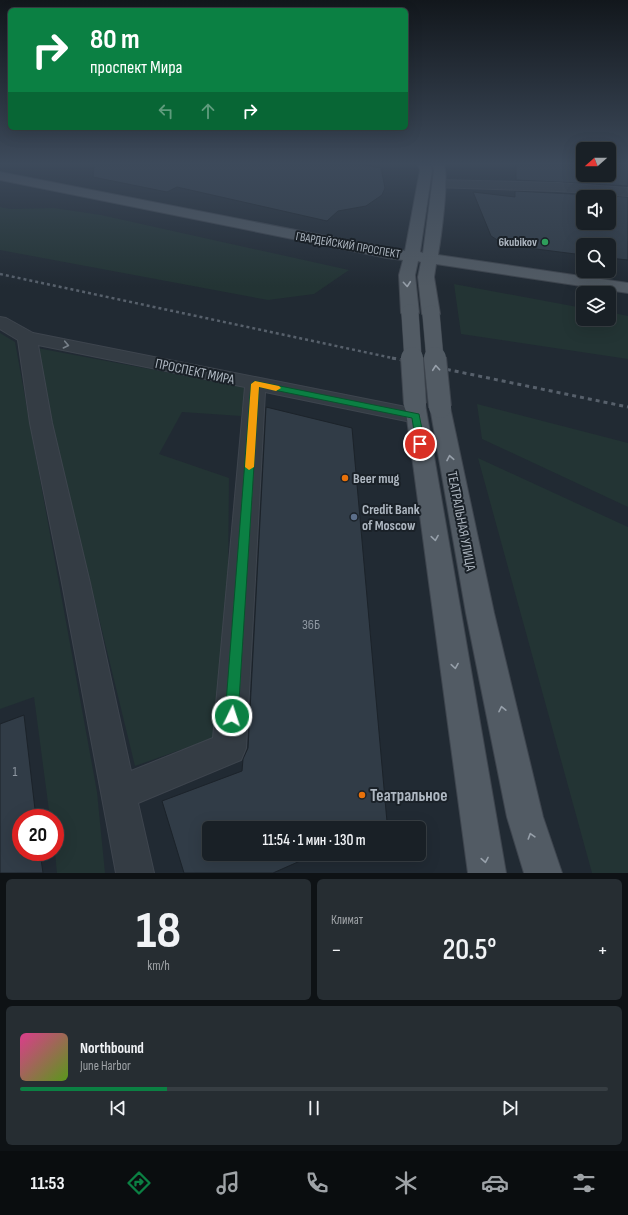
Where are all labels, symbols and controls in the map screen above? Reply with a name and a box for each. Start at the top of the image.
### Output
text: 80 m [90,23,139,56]
icon: right [24,24,76,76]
text: проспект Мира [90,57,183,78]
icon: left [155,100,177,122]
icon: ahead [197,100,219,122]
icon: right [239,100,261,122]
north arrow [576,142,616,182]
map controls [576,142,616,326]
button: sound [576,190,616,230]
street label: ГВАРДЕЙСКИЙ ПРОСПЕКТ [294,229,401,262]
place label: 6kubikov [498,235,537,250]
marker: 6kubikov [540,237,550,247]
button: search [576,238,616,278]
one-way arrow [403,281,412,287]
button: layers [576,286,616,326]
one-way arrow [63,341,69,349]
street label: ПРОСПЕКТ МИРА [154,355,237,388]
one-way arrow [432,365,441,371]
pin [403,427,437,461]
icon: arrive [409,433,431,455]
one-way arrow [446,455,455,462]
place label: Beer mug [353,470,400,487]
street label: ТЕАТРАЛЬНАЯ УЛИЦА [444,470,480,573]
marker: Beer mug [340,473,350,483]
place label: Credit Bank of Moscow [362,501,420,534]
marker: Credit Bank of Moscow [349,512,359,522]
one-way arrow [430,534,439,541]
house number: 36Б [302,616,320,633]
one-way arrow [450,663,458,669]
position arrow [211,695,253,737]
one-way arrow [498,706,506,712]
house number: 1 [13,763,18,780]
place label: Театральное [370,786,447,806]
marker: Театральное [357,790,367,800]
speed limit sign: 20 [12,809,64,861]
text: 11:54 · 1 мин · 130 m [262,831,366,850]
one-way arrow [527,832,536,839]
one-way arrow [480,857,489,863]
text: 18 [136,900,181,963]
text: Климат [331,912,363,928]
text: 20.5° [442,932,497,968]
text: − [331,937,342,964]
text: + [597,937,608,964]
text: km/h [147,958,170,974]
text: Northbound [80,1039,144,1058]
text: June Harbor [80,1058,131,1074]
icon: previous [107,1097,129,1119]
icon: pause [303,1097,325,1119]
icon: next [499,1097,521,1119]
icon: directions [125,1169,153,1197]
icon: music [214,1169,242,1197]
icon: phone [303,1169,331,1197]
icon: climate [392,1169,420,1197]
icon: car [481,1169,509,1197]
icon: filters [570,1169,598,1197]
text: 11:53 [30,1173,65,1194]

